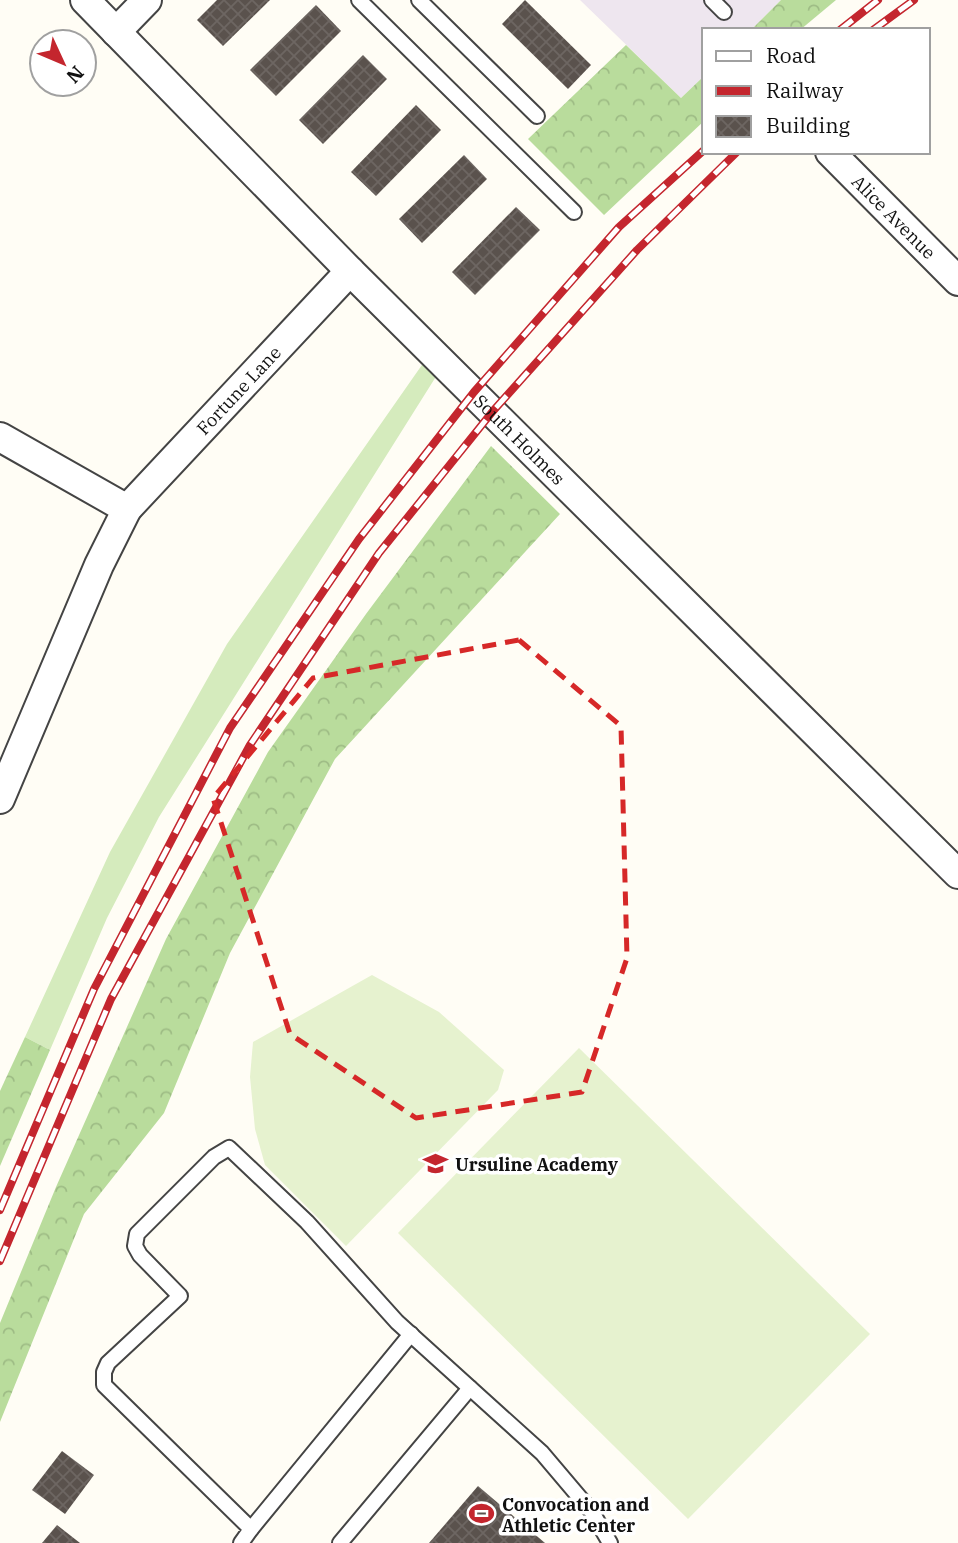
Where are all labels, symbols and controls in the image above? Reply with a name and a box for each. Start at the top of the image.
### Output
north arrow [28,28,98,98]
legend [702,28,930,154]
text: Road [766,41,816,69]
text: N [61,61,89,89]
text: Railway [766,76,844,104]
text: Building [766,111,851,139]
street label: Alice Avenue [847,170,941,264]
street label: Fortune Lane [191,341,286,439]
street label: South Holmes [469,389,570,489]
school or university icon: Ursuline Academy [421,1150,449,1178]
place label: Ursuline Academy [455,1153,619,1176]
place label: Convocation and Athletic Center [502,1493,649,1537]
sports icon: Convocation and Athletic Center [468,1500,496,1528]

